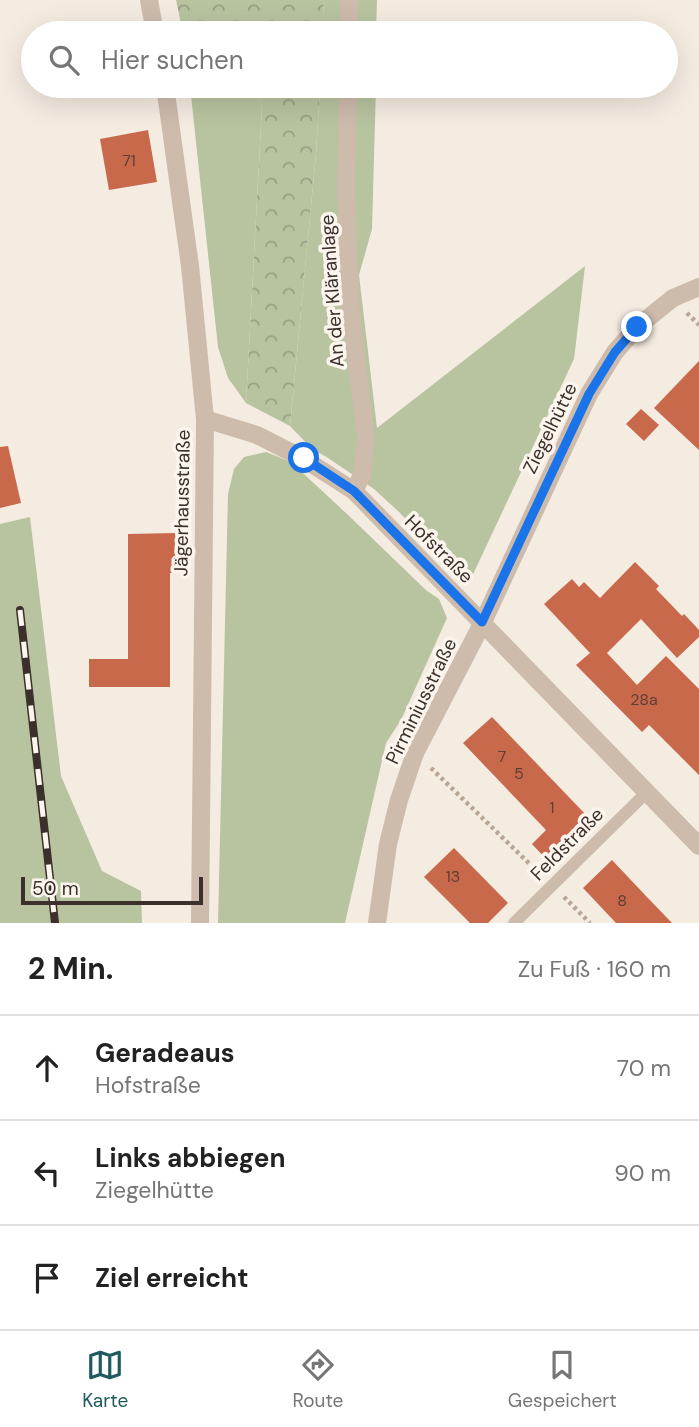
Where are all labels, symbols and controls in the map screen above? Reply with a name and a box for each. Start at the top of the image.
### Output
search box [21,21,678,98]
icon: search [45,41,83,79]
text: Hier suchen [101,43,244,77]
house number: 71 [122,150,136,171]
street label: An der Kläranlage [314,214,350,368]
route end [621,311,652,342]
street label: Ziegelhütte [517,378,583,478]
street label: Jägerhausstraße [168,429,196,577]
route start [288,442,319,473]
street label: Hofstraße [399,509,479,589]
street label: Pirminiusstraße [380,634,462,768]
house number: 28a [630,689,658,710]
house number: 7 [498,746,506,767]
house number: 5 [514,763,524,784]
house number: 1 [550,797,555,818]
street label: Feldstraße [525,802,609,886]
house number: 13 [446,866,460,887]
scale bar [21,874,203,906]
text: 50 m [32,876,79,901]
house number: 8 [617,890,627,911]
text: 2 Min. [28,949,113,988]
text: Zu Fuß · 160 m [518,954,671,984]
text: Geradeaus [95,1036,235,1070]
icon: ahead [28,1049,66,1087]
text: 70 m [617,1053,671,1083]
text: Hofstraße [95,1070,201,1100]
text: Links abbiegen [95,1141,285,1175]
icon: left [28,1154,66,1192]
text: 90 m [614,1158,671,1188]
text: Ziegelhütte [95,1175,214,1205]
icon: arrive [28,1259,66,1297]
text: Ziel erreicht [95,1261,248,1295]
tab: Karte [82,1346,128,1413]
tab: Route [293,1346,343,1413]
tab: Gespeichert [508,1346,617,1413]

